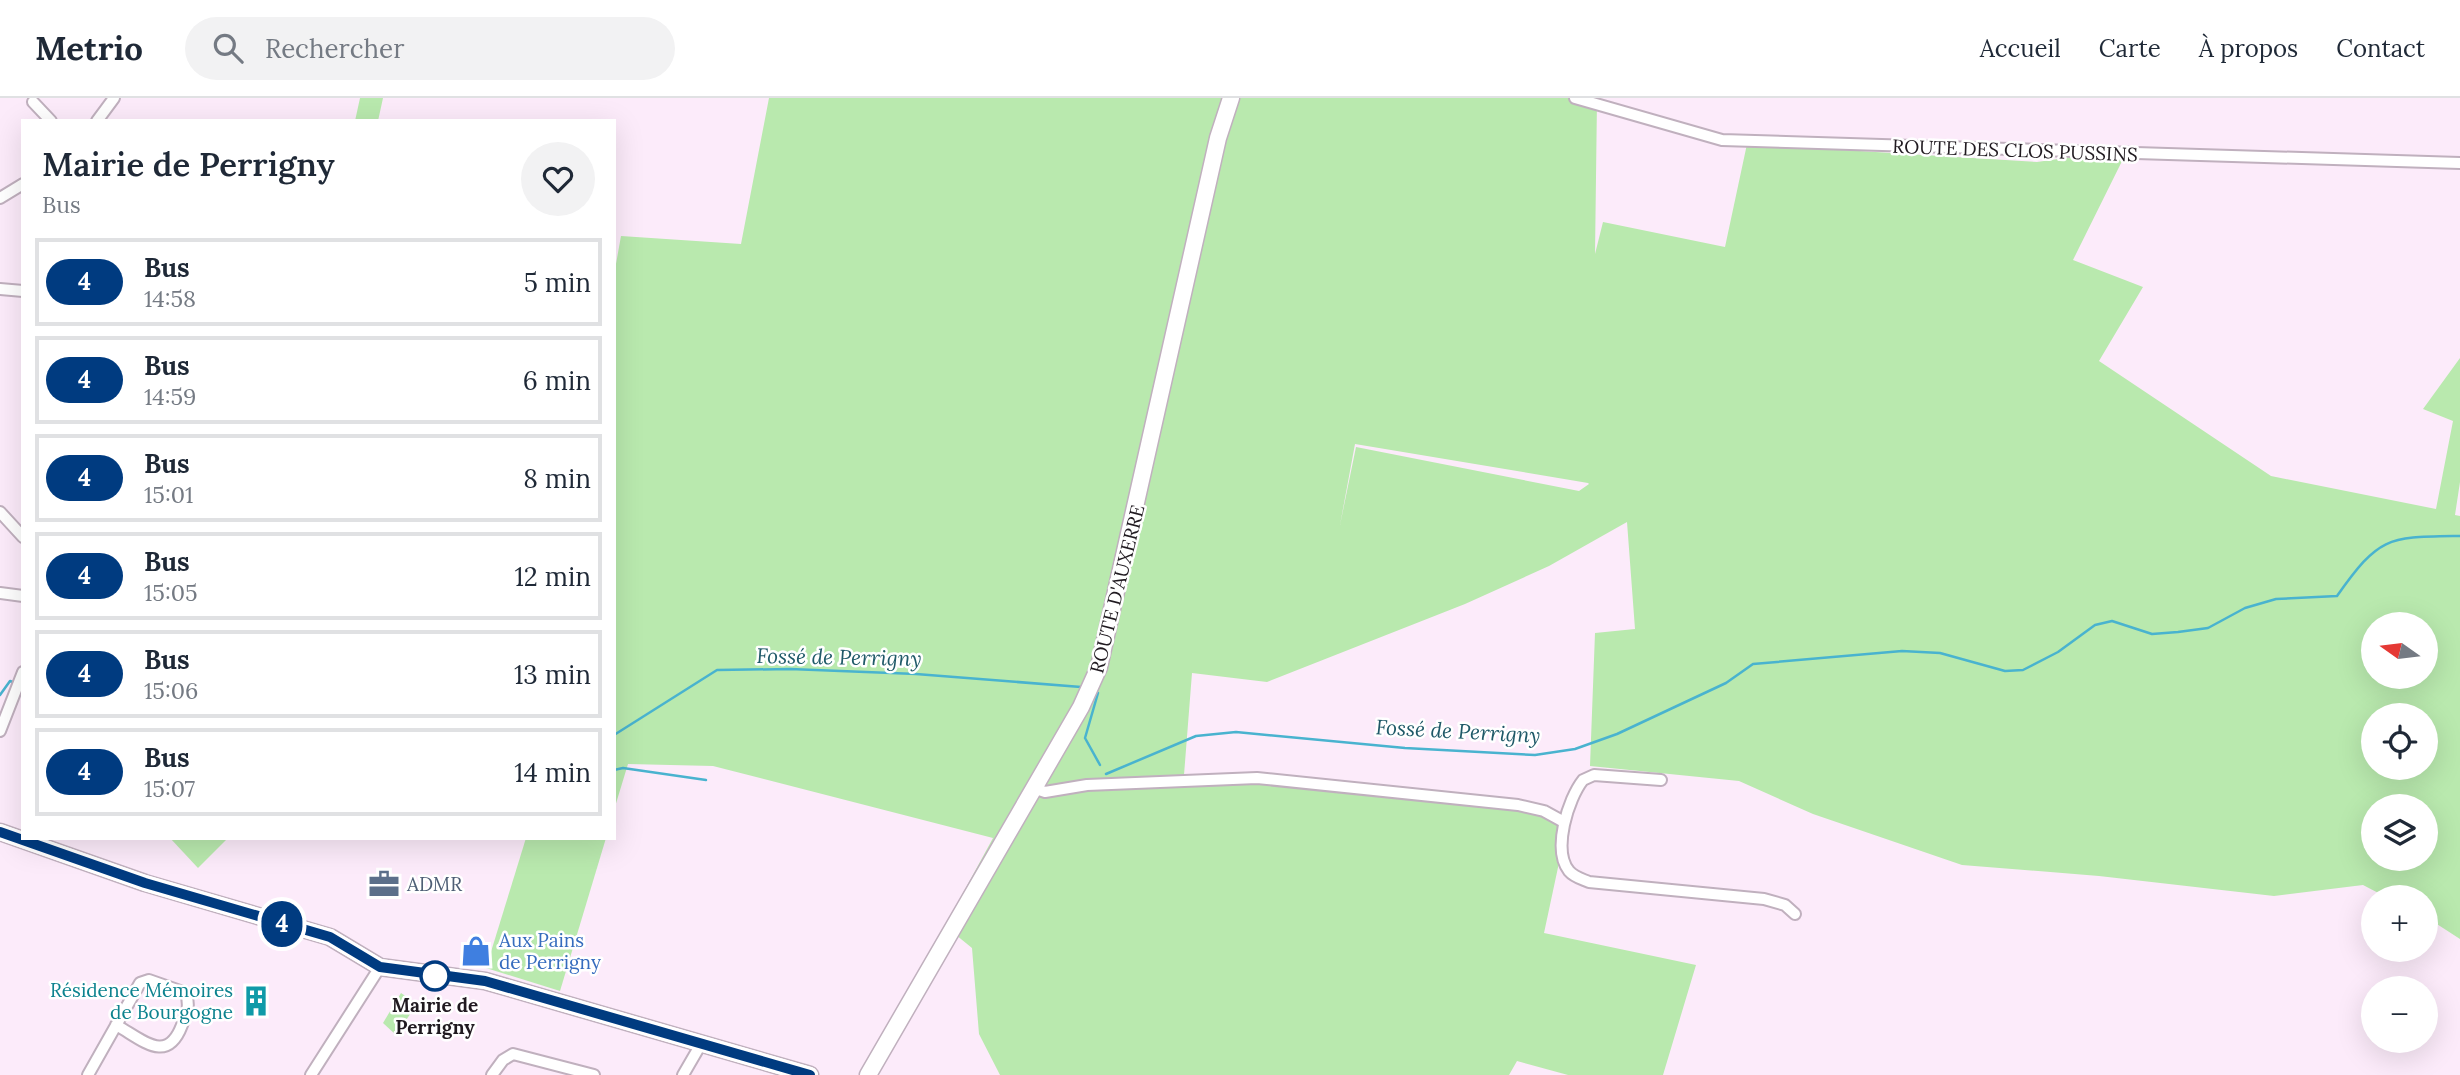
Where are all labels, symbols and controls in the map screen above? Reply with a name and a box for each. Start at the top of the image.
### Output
search box [185,17,675,80]
text: Metrio [35,27,143,69]
icon: search [209,29,247,67]
text: Rechercher [265,32,404,65]
text: Accueil [1980,33,2061,64]
text: Carte [2099,33,2161,64]
text: À propos [2199,33,2298,64]
text: Contact [2336,33,2425,64]
street label: ROUTE DES CLOS PUSSINS [1892,134,2138,166]
button: heart [521,142,595,216]
text: Mairie de Perrigny [42,143,335,185]
text: Bus [42,190,81,219]
text: Bus [144,251,190,284]
text: 4 [78,266,91,297]
text: 5 min [524,266,591,299]
text: 14:58 [144,284,196,313]
text: Bus [144,349,190,382]
text: 4 [78,364,91,395]
text: 6 min [523,364,591,397]
text: 14:59 [144,382,196,411]
text: Bus [144,447,190,480]
text: 4 [78,462,91,493]
text: 8 min [523,462,591,495]
text: 15:01 [144,480,193,509]
street label: ROUTE D'AUXERRE [1084,502,1150,676]
text: Bus [144,545,190,578]
text: 4 [78,560,91,591]
text: 12 min [514,560,591,593]
text: 15:05 [144,578,197,607]
north arrow [2361,612,2438,690]
map controls [2361,612,2438,1053]
water label: Fossé de Perrigny [756,642,922,672]
text: Bus [144,643,190,676]
text: 4 [78,658,91,689]
text: 13 min [514,658,591,691]
text: 15:06 [144,676,198,705]
button: locate [2361,703,2438,780]
water label: Fossé de Perrigny [1375,713,1541,749]
text: Bus [144,741,190,774]
text: 4 [78,756,91,787]
text: 14 min [514,756,591,789]
text: 15:07 [144,774,195,803]
button: layers [2361,794,2438,871]
office icon: ADMR [367,867,401,901]
place label: ADMR [406,872,462,896]
button: + [2361,885,2438,962]
line badge: 4 [259,901,305,947]
text: 4 [275,908,289,939]
place label: Aux Pains de Perrigny [498,928,601,974]
shop icon: Aux Pains de Perrigny [459,934,493,968]
marker: Mairie de Perrigny [420,961,450,991]
button: − [2361,976,2438,1053]
place label: Résidence Mémoires de Bourgogne [50,978,233,1024]
building icon: Résidence Mémoires de Bourgogne [239,984,273,1018]
place label: Mairie de Perrigny [392,993,478,1039]

